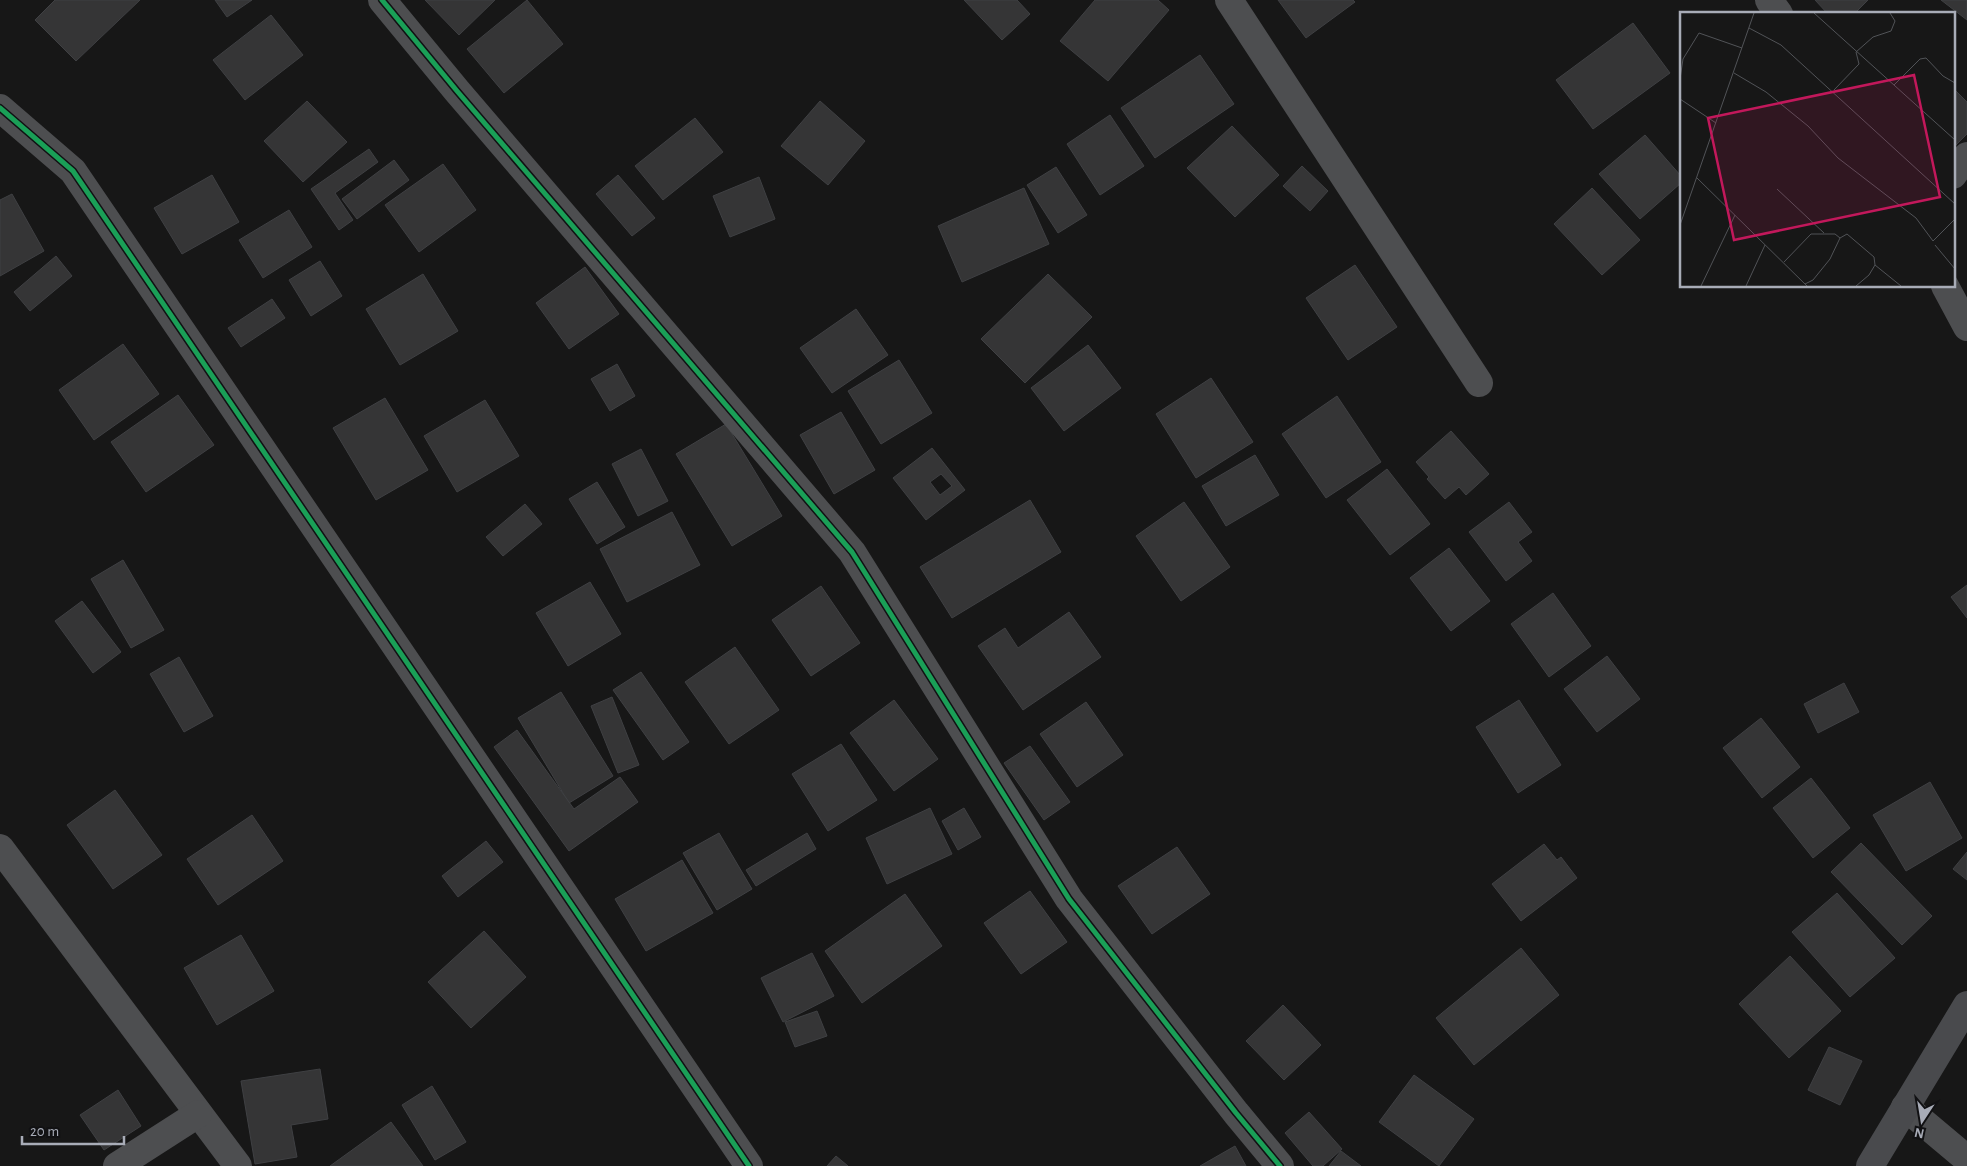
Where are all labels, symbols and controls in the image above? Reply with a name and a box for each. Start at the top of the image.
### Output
inset map [1680,12,1954,288]
north arrow [1897,1096,1947,1146]
scale bar [22,1114,125,1146]
text: 20 m [30,1124,59,1139]
text: N [1913,1125,1926,1141]

